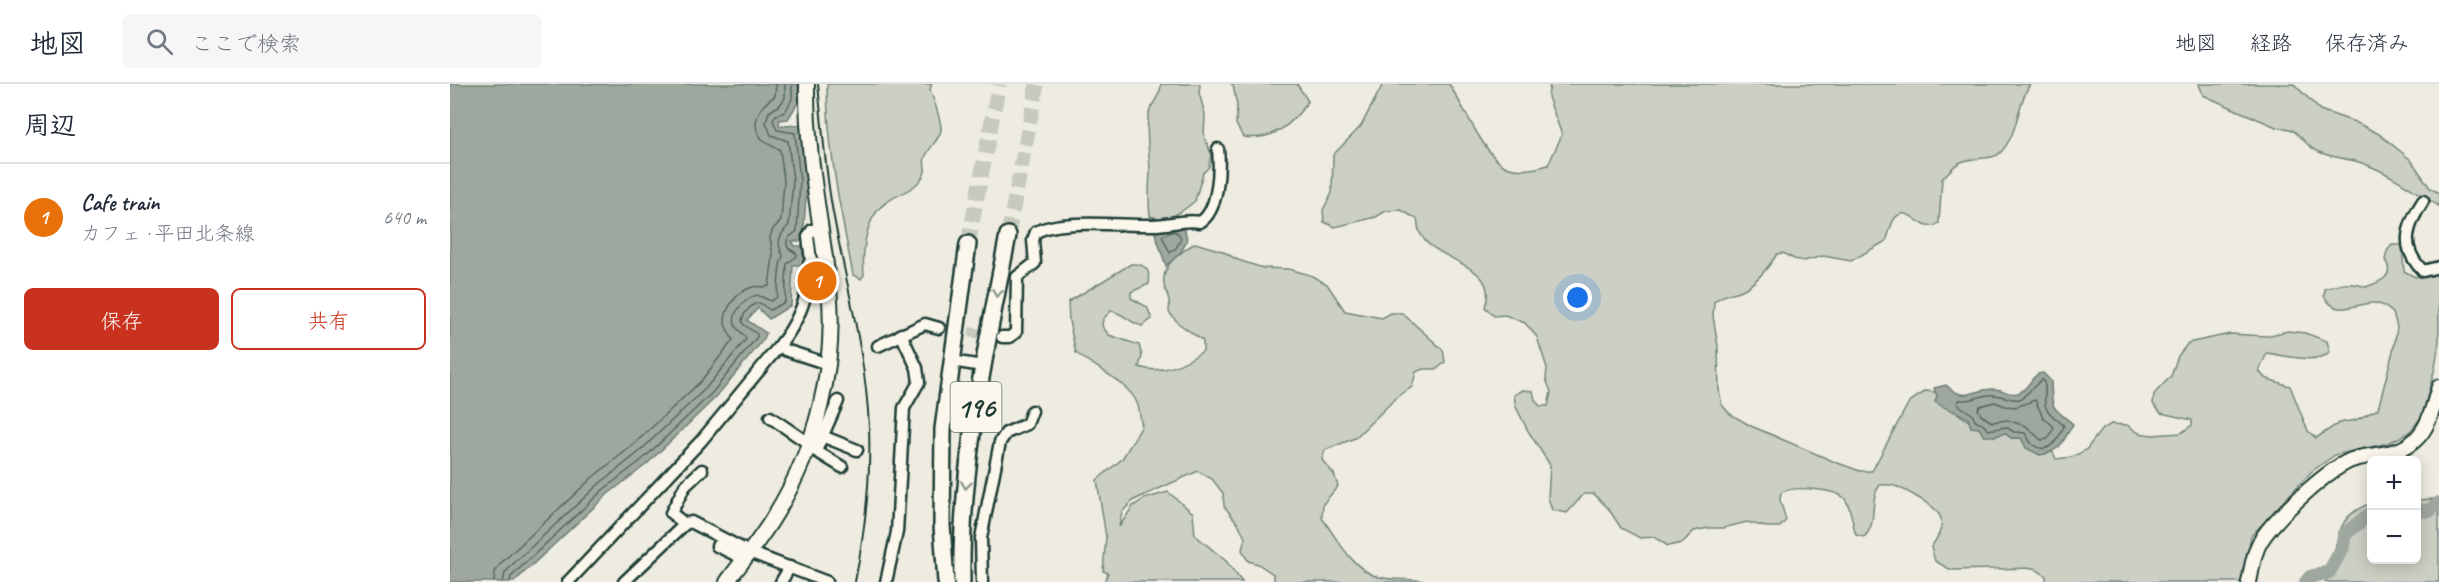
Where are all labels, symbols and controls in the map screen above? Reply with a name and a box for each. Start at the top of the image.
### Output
search box [122,14,542,68]
icon: search [143,25,176,58]
text: 地図 [30,26,86,61]
text: ここで検索 [191,30,301,58]
text: 地図 [2175,30,2217,56]
text: 経路 [2250,30,2292,56]
text: 保存済み [2325,30,2409,56]
text: 周辺 [24,109,76,142]
text: Cafe train [81,189,159,217]
text: 1 [39,205,48,230]
text: 640 m [383,205,426,230]
text: カフェ · 平田北条線 [81,221,254,246]
pin: 1 [798,258,836,304]
your location [1563,283,1592,312]
one-way arrow [991,287,1004,297]
button: 保存 [24,288,219,350]
button: 共有 [231,288,426,350]
road number: 196 [950,382,1002,432]
map controls [2367,456,2421,564]
button: + [2367,456,2421,510]
one-way arrow [960,480,973,489]
button: − [2367,510,2421,564]

